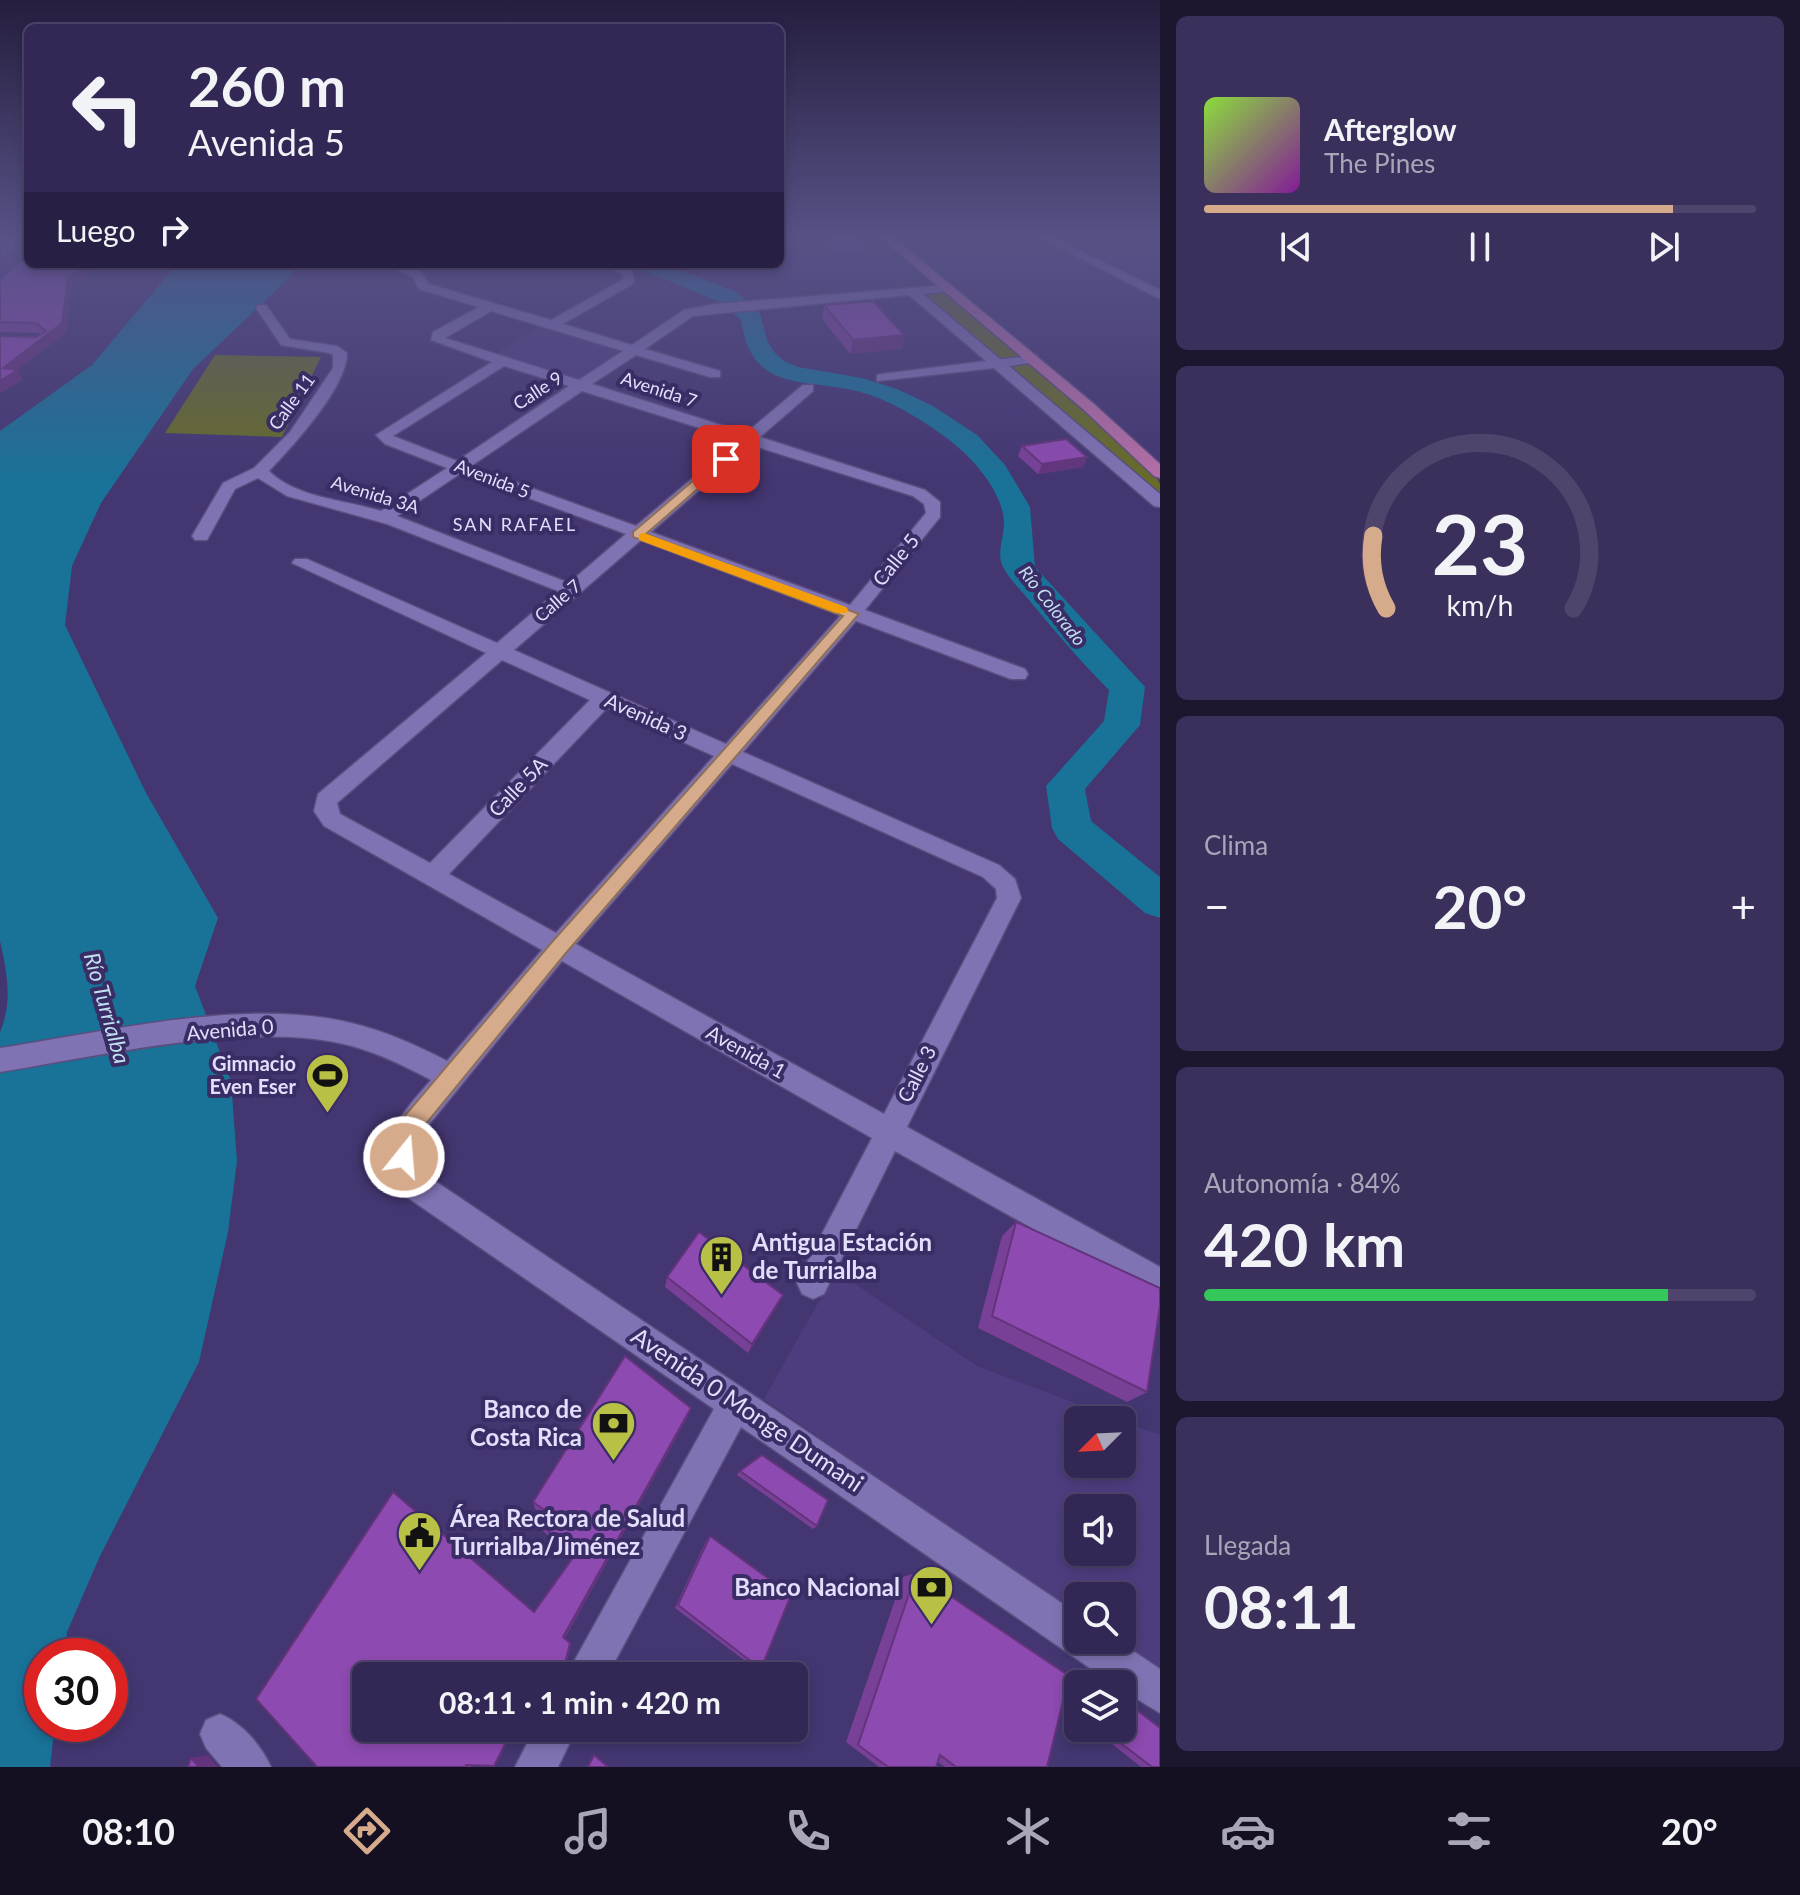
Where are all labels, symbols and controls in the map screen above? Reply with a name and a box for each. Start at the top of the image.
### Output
text: 260 m [188,52,346,119]
icon: left [56,56,160,160]
text: Afterglow [1324,111,1457,147]
text: Avenida 5 [188,120,345,164]
text: The Pines [1324,147,1435,179]
icon: right [152,208,196,252]
text: Luego [56,212,136,248]
icon: previous [1274,225,1318,269]
icon: pause [1458,225,1502,269]
icon: next [1642,225,1686,269]
street label: Calle 9 [509,366,566,414]
street label: Avenida 7 [619,366,700,412]
street label: Calle 11 [263,369,319,434]
pin [692,425,760,493]
icon: arrive [704,437,748,481]
street label: Avenida 5 [452,454,533,502]
street label: Avenida 3A [329,470,423,518]
text: 23 [1432,493,1528,593]
district label: SAN RAFAEL [453,513,577,535]
street label: Calle 5 [867,528,923,590]
water label: Río Colorado [1015,561,1091,650]
street label: Calle 7 [530,574,585,626]
text: km/h [1447,588,1513,622]
street label: Avenida 3 [602,687,691,745]
street label: Calle 5A [483,751,552,821]
text: Clima [1204,829,1268,861]
text: 20° [1433,870,1527,942]
text: − [1204,880,1230,932]
text: + [1730,880,1756,932]
water label: Río Turrialba [79,949,136,1067]
street label: Avenida 0 [185,1013,274,1045]
street label: Avenida 1 [703,1019,790,1083]
street label: Calle 3 [892,1041,940,1106]
place label: Gimnacio Even Eser [210,1051,297,1098]
sports icon: Gimnacio Even Eser [303,1052,351,1115]
position arrow [362,1115,446,1199]
text: Autonomía · 84% [1204,1167,1401,1199]
text: 420 km [1204,1208,1405,1280]
place label: Antigua Estación de Turrialba [751,1227,932,1284]
building icon: Antigua Estación de Turrialba [697,1233,745,1296]
street label: Avenida 0 Monge Dumani [627,1320,869,1497]
place label: Banco de Costa Rica [470,1394,582,1451]
bank icon: Banco de Costa Rica [589,1400,637,1463]
north arrow [1064,1406,1136,1478]
map controls [1064,1406,1136,1742]
button: sound [1064,1494,1136,1566]
place label: Área Rectora de Salud Turrialba/Jiménez [449,1503,685,1560]
public building icon: Área Rectora de Salud Turrialba/Jiménez [395,1509,443,1572]
text: Llegada [1204,1529,1291,1561]
bank icon: Banco Nacional [907,1564,955,1627]
text: 08:11 [1204,1570,1359,1642]
place label: Banco Nacional [734,1572,900,1601]
button: search [1064,1582,1136,1654]
speed limit sign: 30 [24,1638,128,1742]
button: layers [1064,1670,1136,1742]
text: 08:11 · 1 min · 420 m [439,1684,721,1720]
icon: directions [339,1803,395,1859]
icon: music [560,1803,616,1859]
icon: phone [780,1803,836,1859]
icon: climate [1000,1803,1056,1859]
icon: car [1220,1803,1276,1859]
icon: filters [1441,1803,1497,1859]
text: 08:10 [82,1809,175,1853]
text: 20° [1661,1809,1718,1853]

